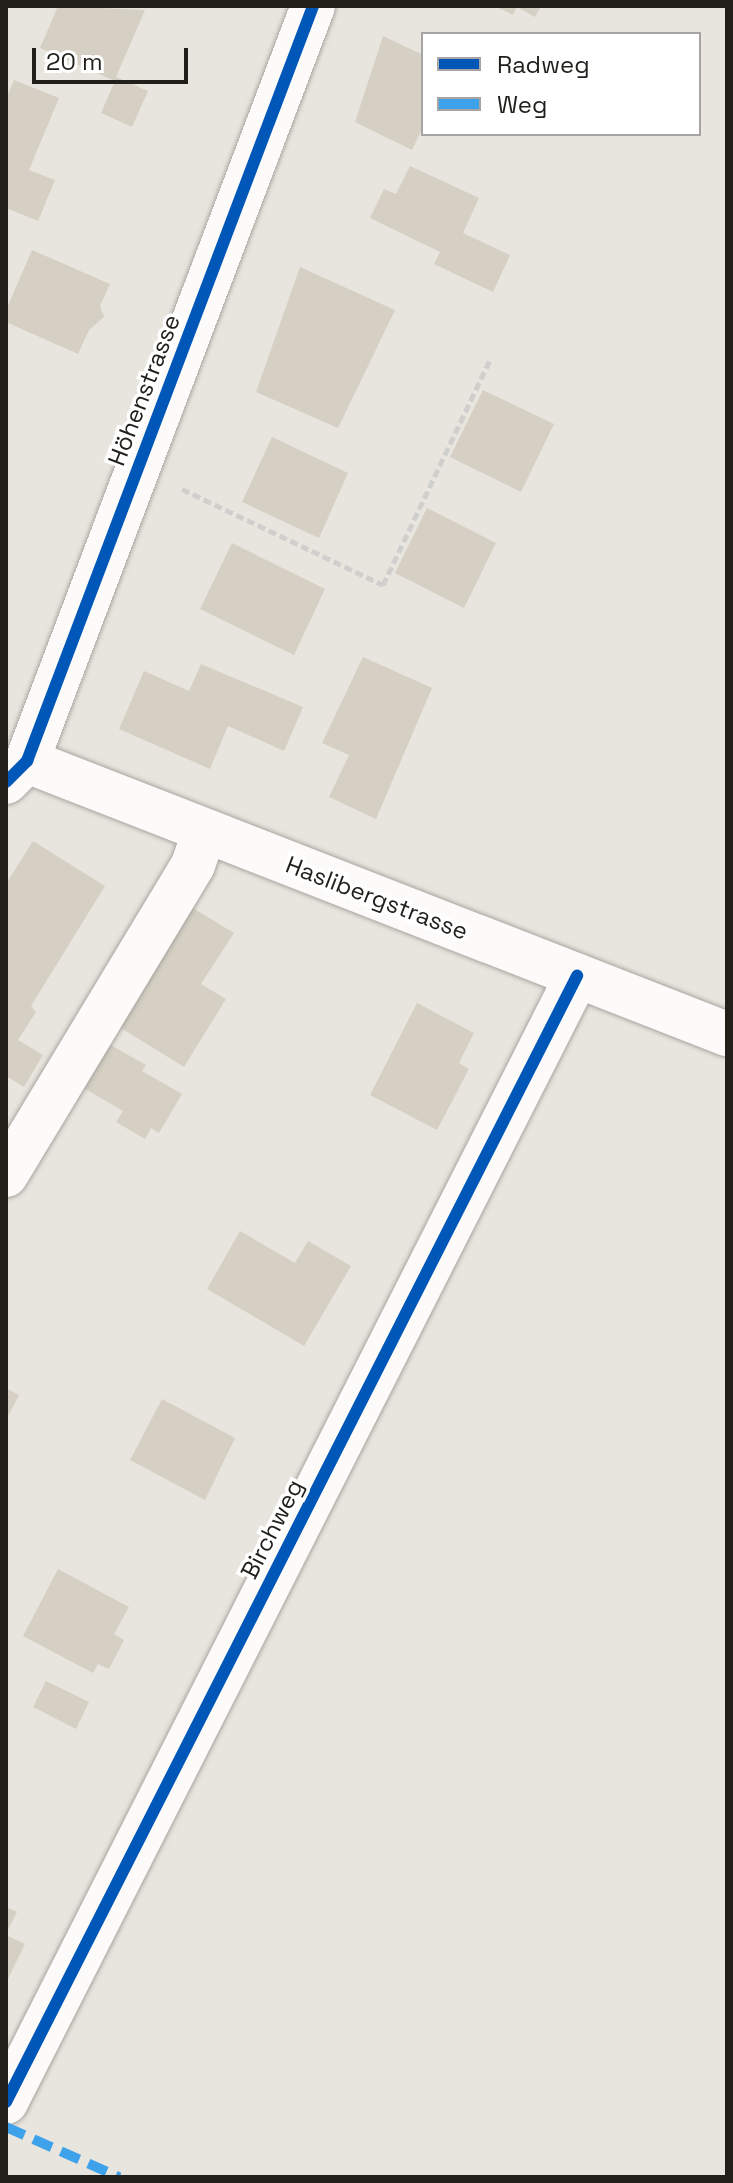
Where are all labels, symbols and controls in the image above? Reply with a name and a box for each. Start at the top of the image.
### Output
scale bar [36,32,192,82]
legend [421,32,701,136]
text: 20 m [46,46,103,77]
text: Radweg [497,49,590,80]
text: Weg [497,89,547,120]
street label: Höhenstrasse [102,310,186,470]
street label: Haslibergstrasse [282,850,472,946]
street label: Birchweg [235,1474,309,1584]

